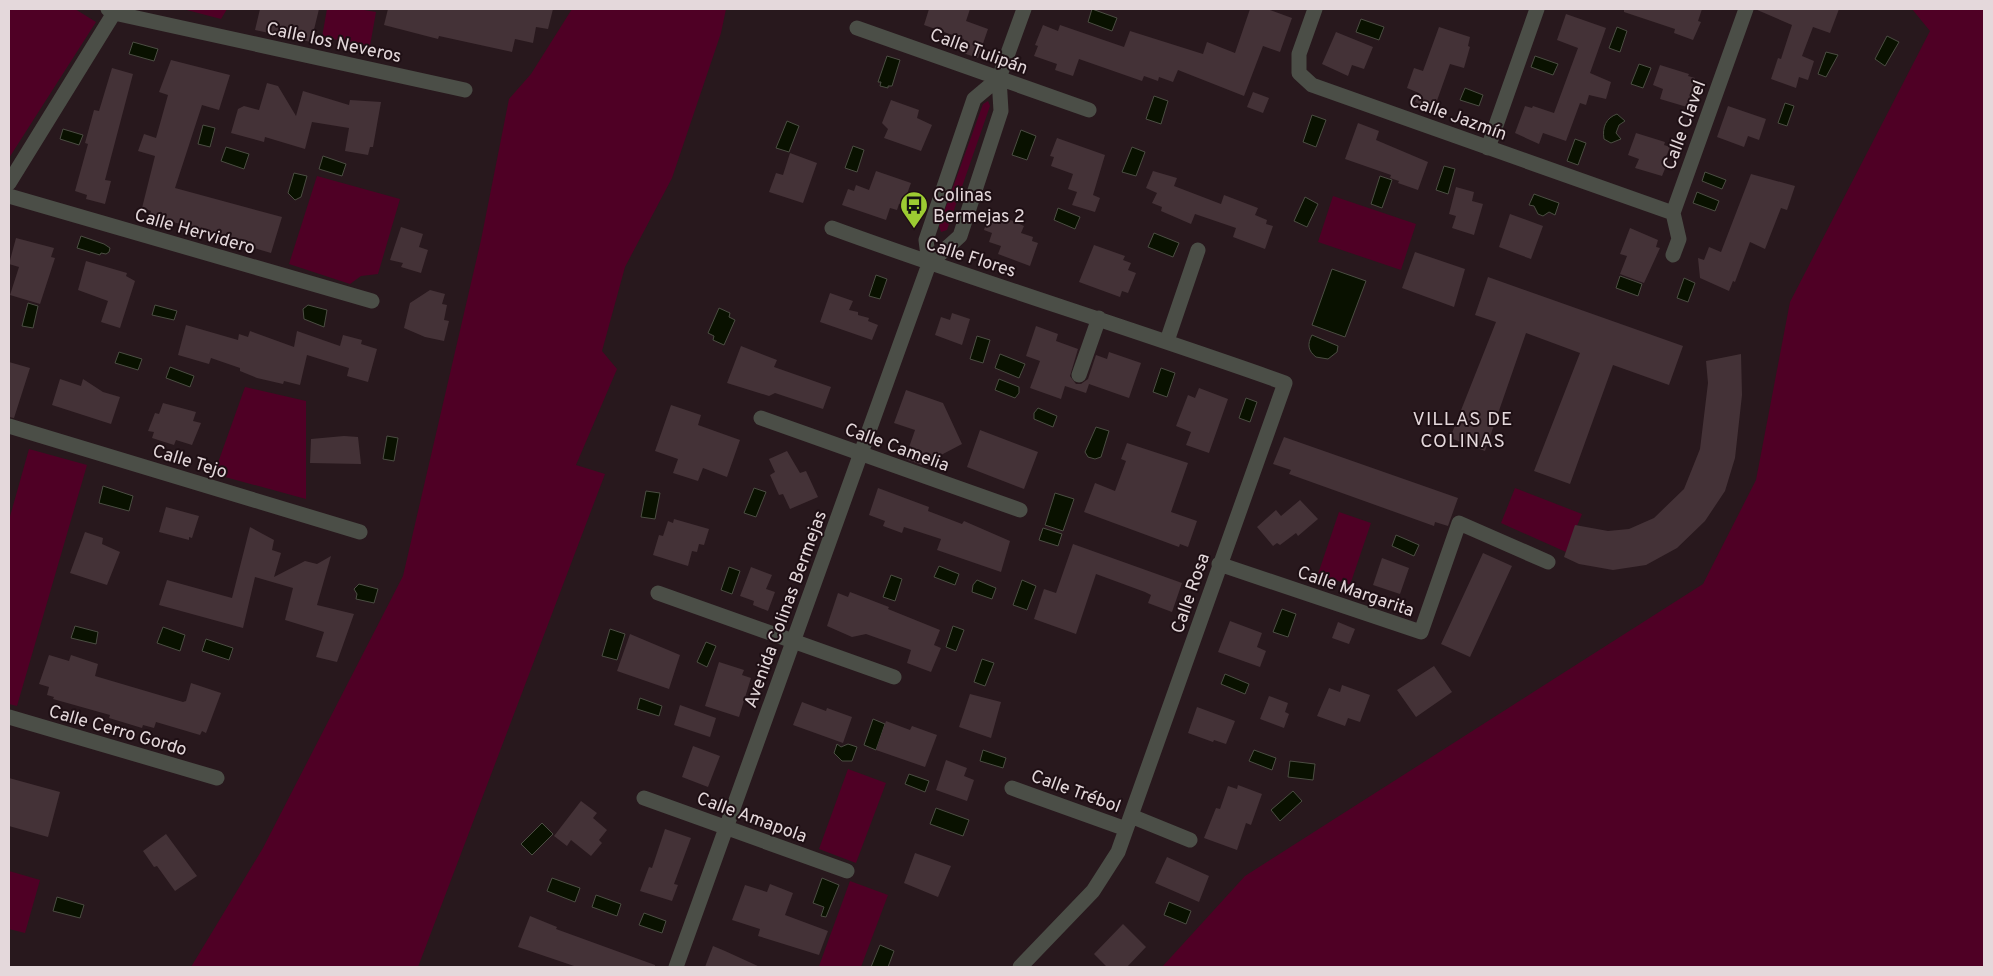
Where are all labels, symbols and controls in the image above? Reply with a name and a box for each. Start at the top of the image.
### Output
street label: Calle los Neveros [264,18,403,69]
street label: Calle Tulipán [926,24,1031,81]
street label: Calle Clavel [1659,78,1712,174]
street label: Calle Jazmín [1405,90,1510,147]
place label: Colinas Bermejas 2 [933,185,1025,229]
bus stop icon: Colinas Bermejas 2 [899,190,929,229]
street label: Calle Hervidero [132,204,258,261]
street label: Calle Flores [922,233,1019,284]
district label: VILLAS DE COLINAS [1413,408,1513,454]
street label: Calle Camelia [841,419,952,478]
street label: Calle Tejo [149,440,230,485]
street label: Avenida Colinas Bermejas [740,508,833,712]
street label: Calle Rosa [1167,550,1216,637]
street label: Calle Margarita [1294,562,1417,623]
street label: Calle Cerro Gordo [46,701,189,762]
street label: Calle Trébol [1027,766,1124,819]
street label: Calle Amapola [693,788,810,849]

